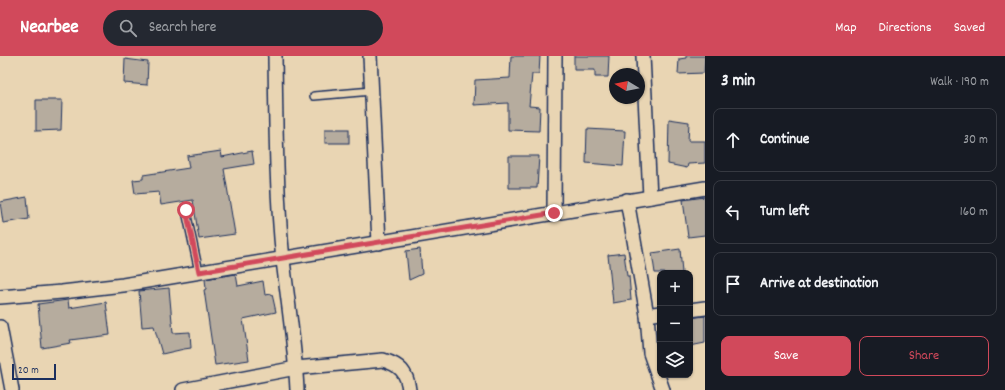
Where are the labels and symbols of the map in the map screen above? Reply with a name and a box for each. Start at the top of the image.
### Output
north arrow [609,68,645,104]
route start [177,201,195,219]
route end [545,204,563,222]
scale bar [12,362,56,381]

